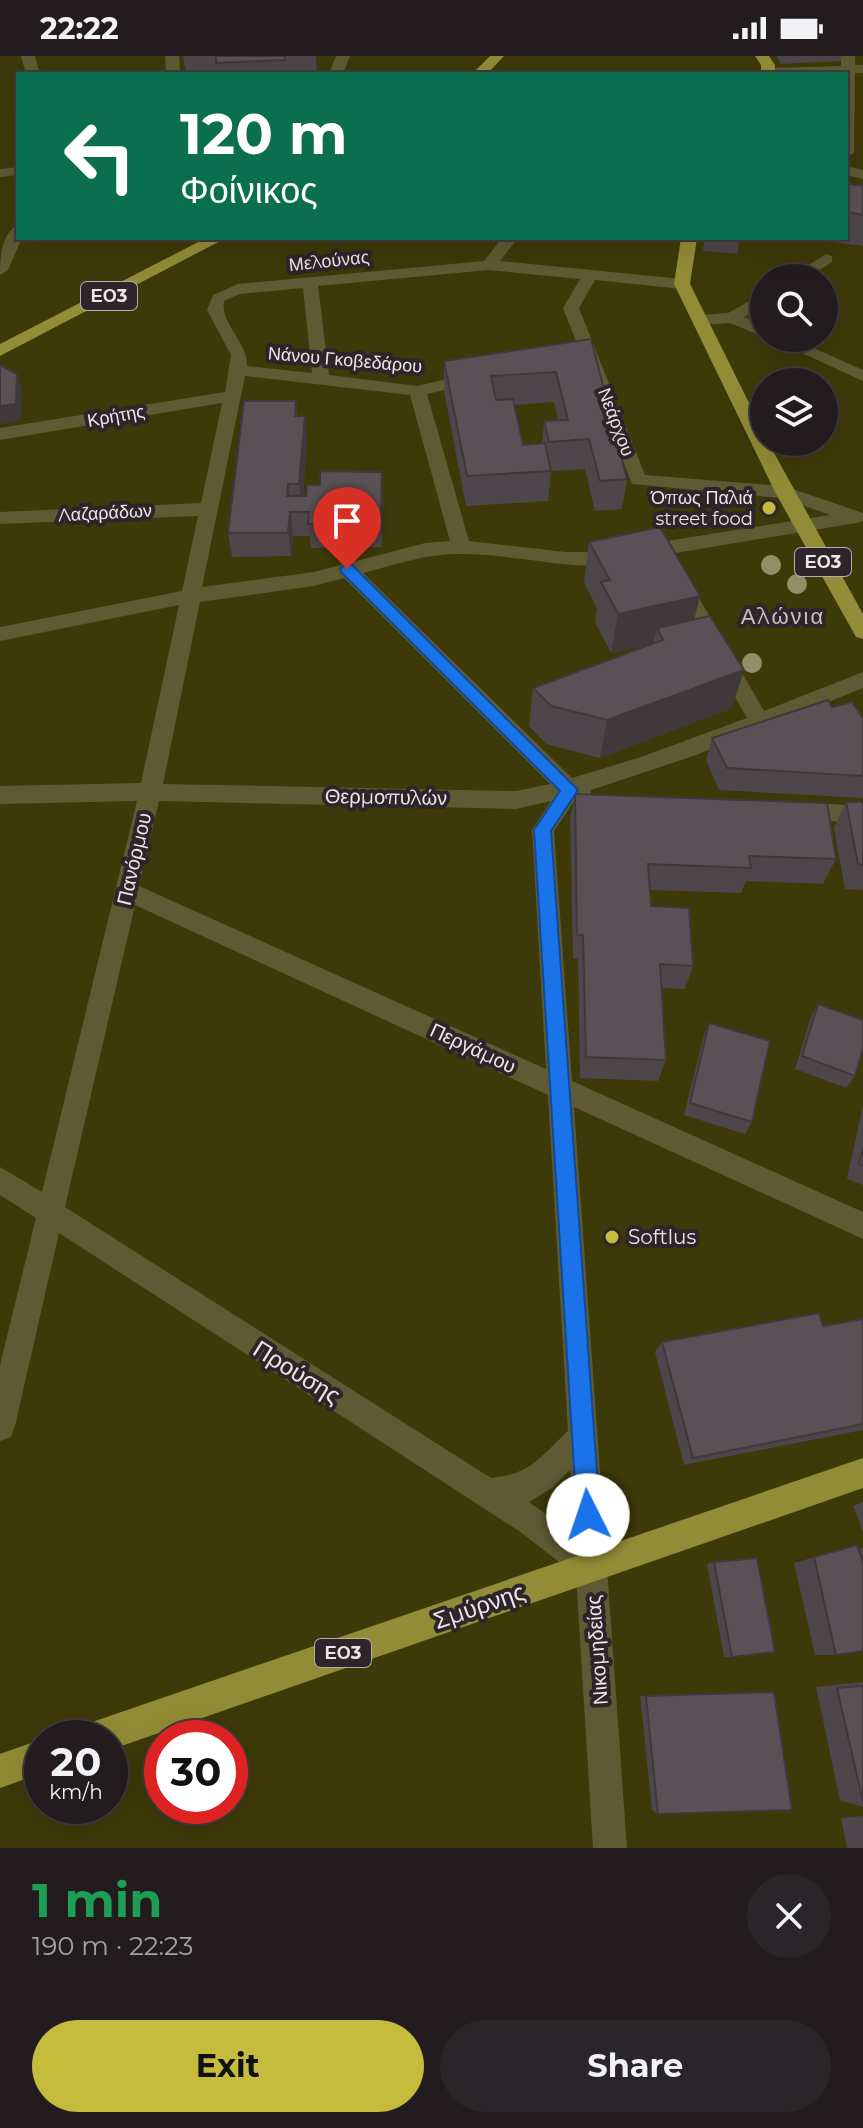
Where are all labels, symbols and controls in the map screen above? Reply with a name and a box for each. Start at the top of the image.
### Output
text: 22:22 [40,10,119,47]
text: 120 m [180,100,348,168]
icon: left [48,104,152,208]
text: Φοίνικος [180,168,318,212]
street label: Μελούνας [288,246,371,276]
map controls [750,264,838,456]
button: search [750,264,838,352]
road number: ΕΟ3 [81,282,137,310]
street label: Νάνου Γκοβεδάρου [267,342,423,378]
button: layers [750,368,838,456]
street label: Νεάρχου [593,385,639,459]
street label: Κρήτης [85,400,147,432]
pin [313,487,381,569]
place label: Όπως Παλιά street food [650,487,753,530]
icon: arrive [325,499,369,543]
marker: Όπως Παλιά street food [760,499,778,517]
street label: Λαζαράδων [58,500,152,526]
road number: ΕΟ3 [795,548,851,576]
district label: Αλώνια [741,603,825,630]
street label: Θερμοπυλών [325,784,447,810]
street label: Πανόρμου [112,810,156,908]
street label: Περγάμου [426,1018,520,1078]
place label: Softlus [628,1225,697,1249]
marker: Softlus [603,1228,621,1246]
street label: Προύσης [248,1334,346,1410]
position arrow [546,1473,630,1557]
street label: Σμύρνης [429,1577,529,1635]
street label: Νικομηδείας [581,1594,613,1706]
road number: ΕΟ3 [315,1639,371,1667]
speed limit sign: 30 [144,1720,248,1824]
text: 20 [51,1737,101,1786]
text: km/h [49,1780,103,1804]
text: 1 min [32,1871,162,1929]
button: close [747,1874,831,1958]
text: 190 m · 22:23 [32,1930,194,1962]
button: Exit [32,2020,424,2112]
button: Share [440,2020,831,2112]

